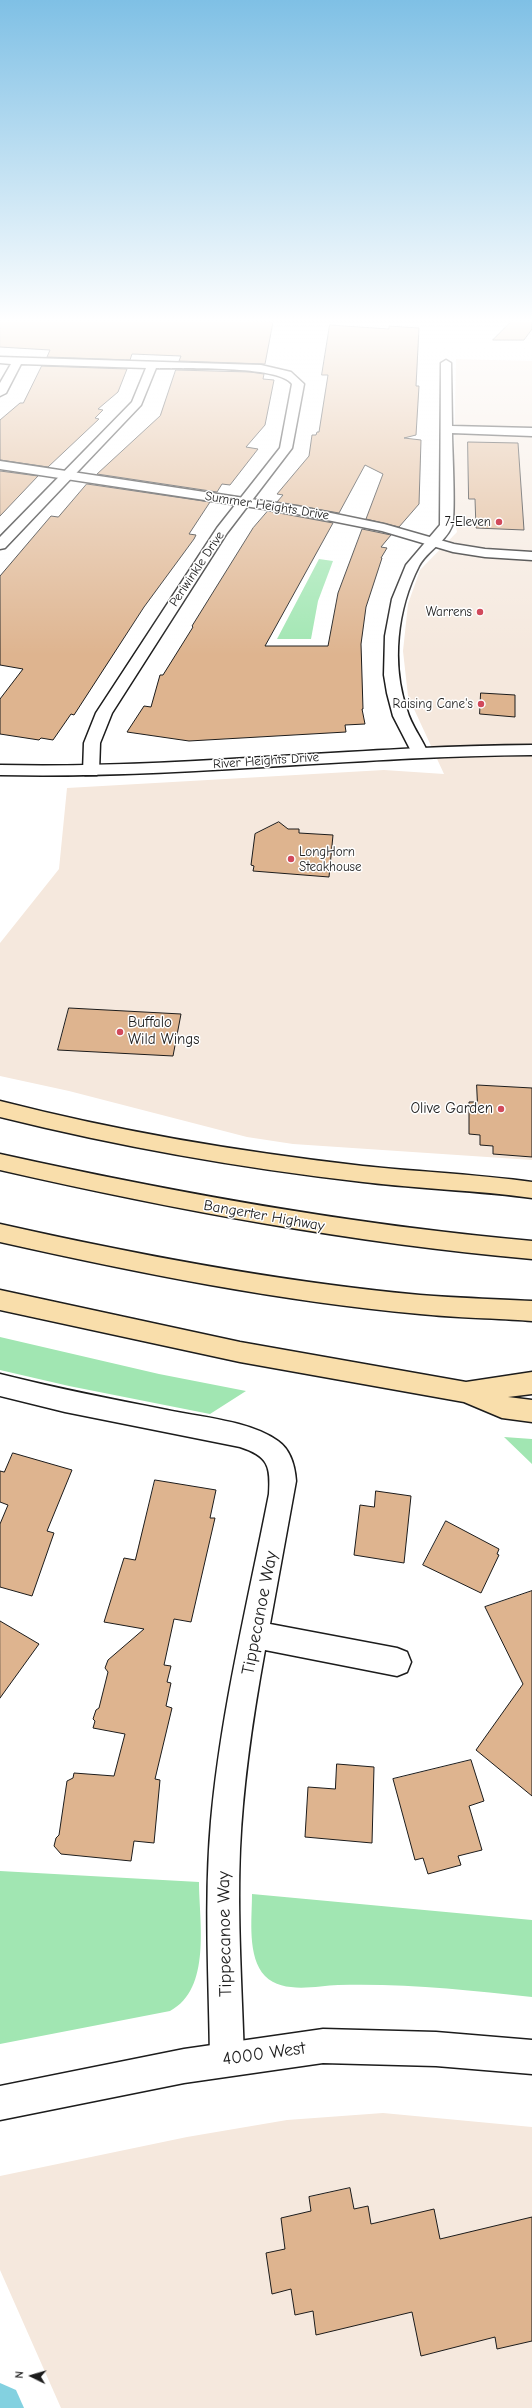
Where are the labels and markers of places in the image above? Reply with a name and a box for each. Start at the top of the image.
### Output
place label: 7-Eleven [445,514,491,530]
marker: 7-Eleven [494,517,504,527]
place label: Warrens [426,604,472,620]
marker: Warrens [475,607,485,617]
place label: Raising Cane's [393,696,473,712]
marker: Raising Cane's [476,699,486,709]
place label: LongHorn Steakhouse [299,844,361,875]
marker: LongHorn Steakhouse [286,854,296,864]
place label: Buffalo Wild Wings [128,1014,200,1049]
marker: Buffalo Wild Wings [115,1027,125,1037]
place label: Olive Garden [410,1100,493,1118]
marker: Olive Garden [496,1104,506,1114]

